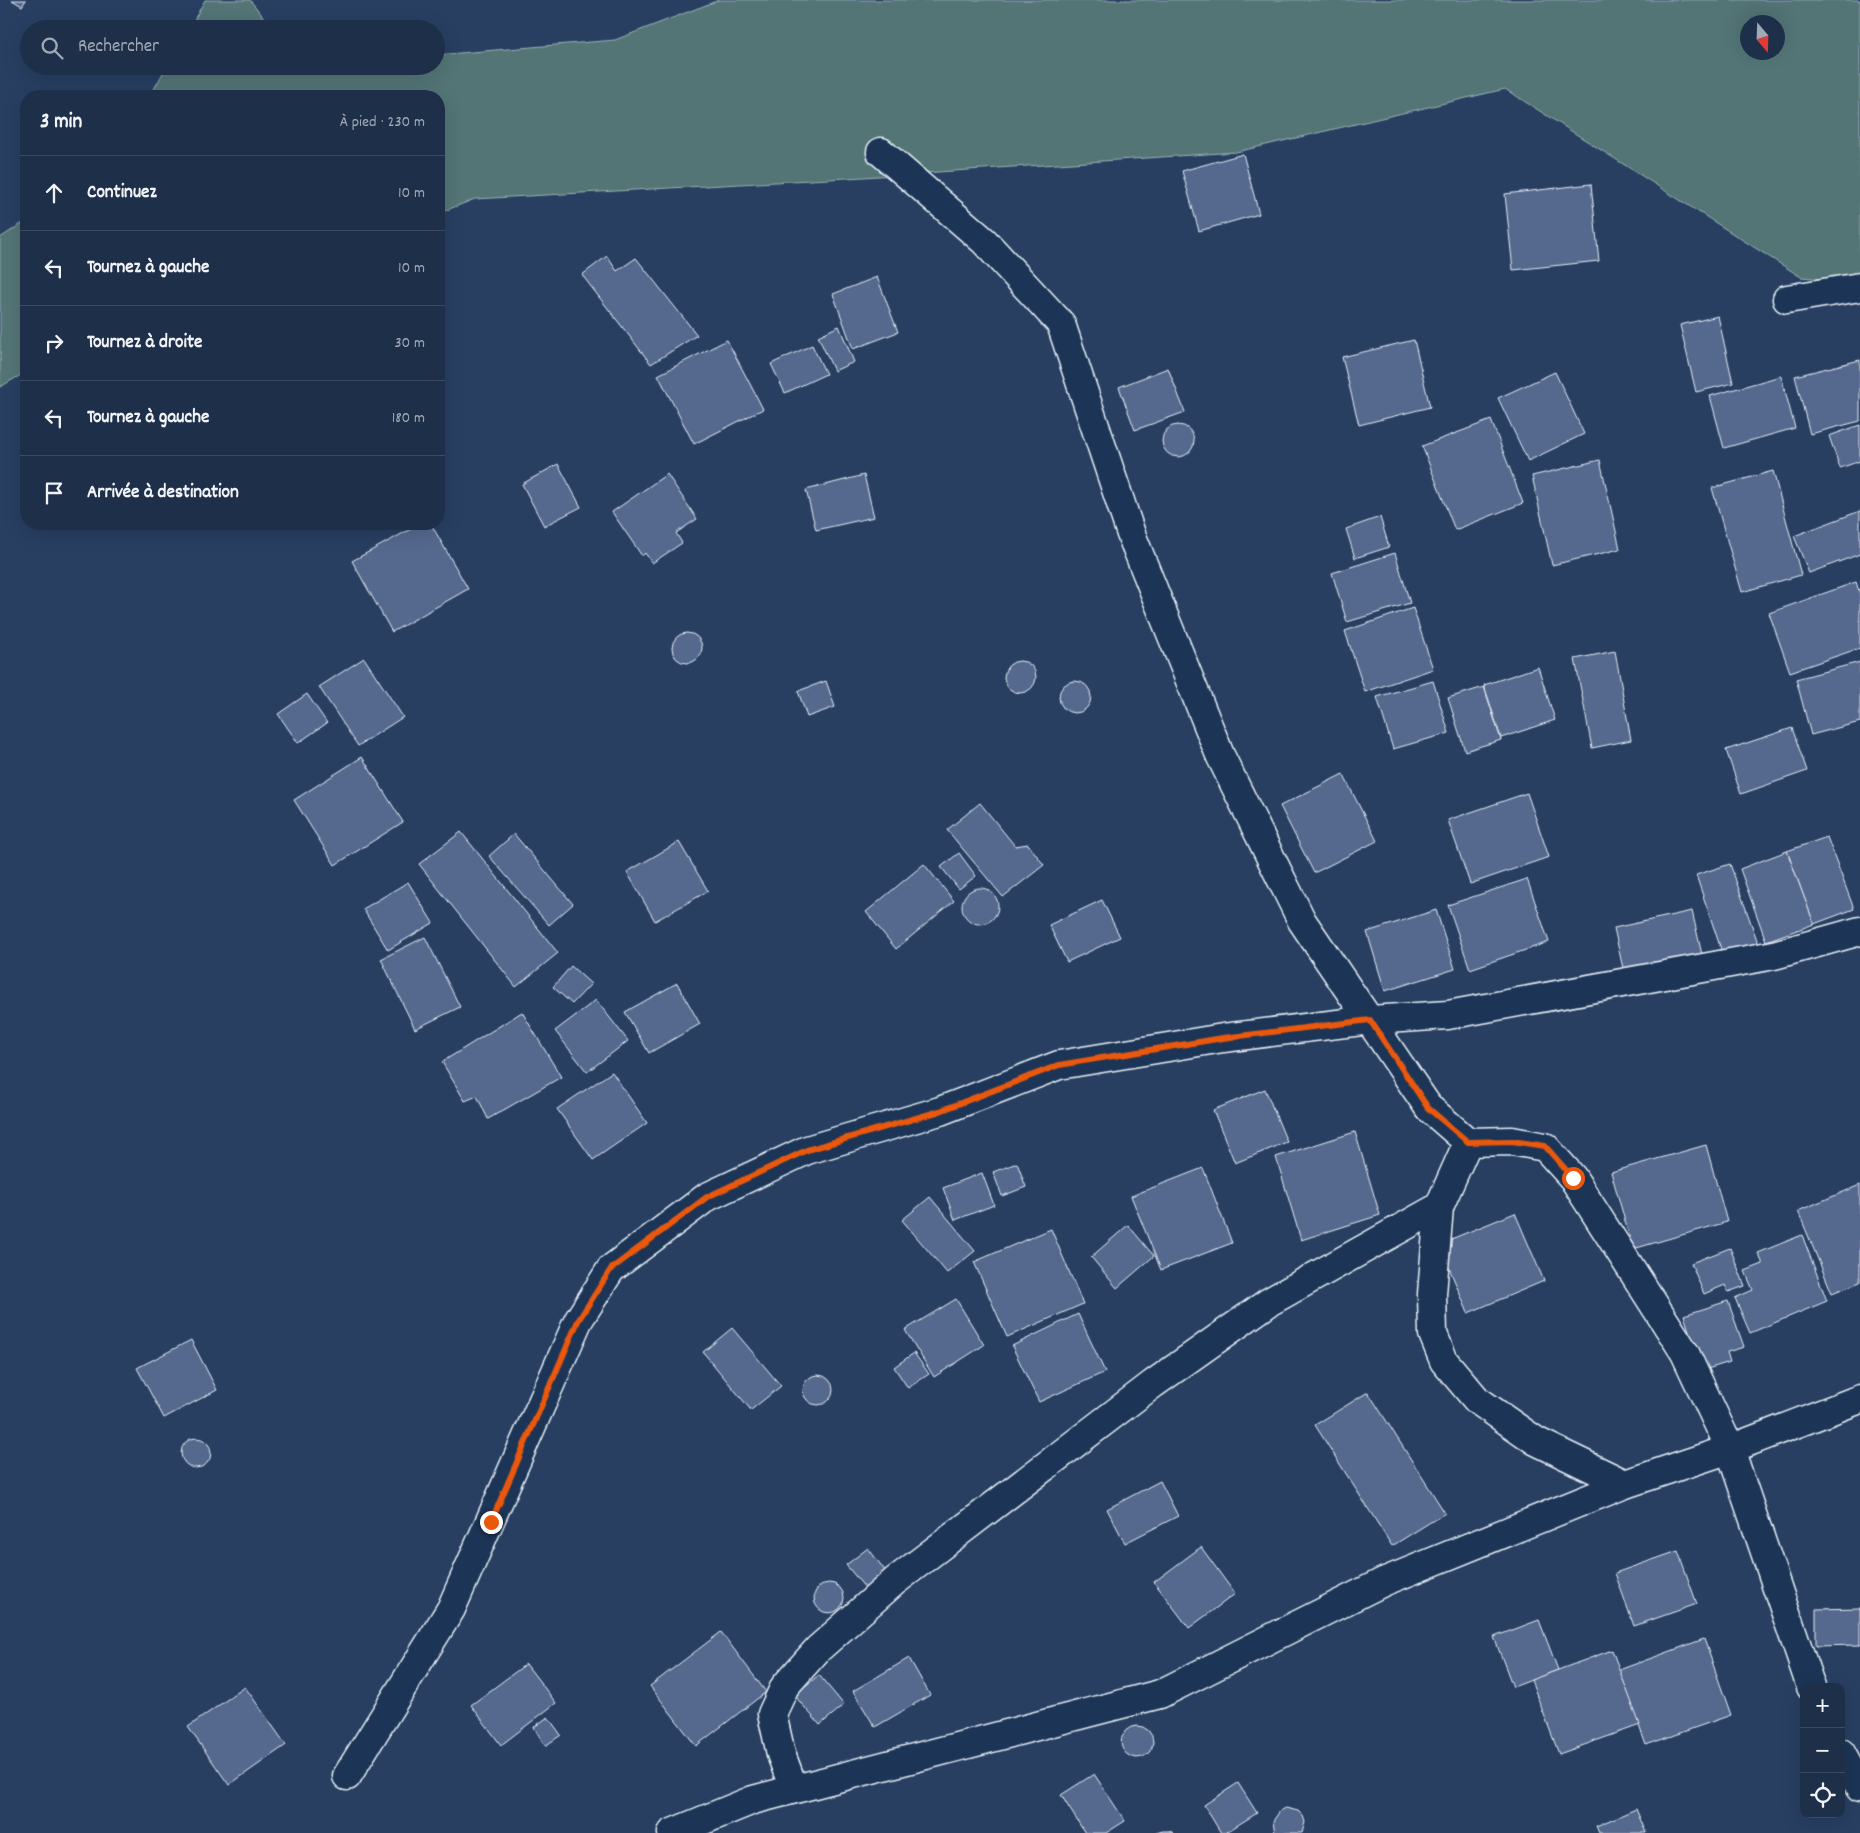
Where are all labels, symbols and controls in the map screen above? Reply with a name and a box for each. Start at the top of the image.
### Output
north arrow [1740,15,1785,60]
search box [20,20,445,75]
icon: search [38,34,66,62]
text: Rechercher [78,34,159,61]
text: 3 min [40,108,82,138]
text: À pied · 230 m [340,111,425,134]
icon: ahead [40,179,68,207]
text: Continuez [87,180,157,207]
text: 10 m [398,182,425,205]
icon: left [40,254,68,282]
text: Tournez à gauche [87,255,209,282]
text: 10 m [398,257,425,280]
icon: right [40,329,68,357]
text: Tournez à droite [87,330,202,357]
text: 30 m [395,332,425,355]
icon: left [40,404,68,432]
text: Tournez à gauche [87,405,209,432]
text: 180 m [392,407,425,430]
icon: arrive [40,479,68,507]
text: Arrivée à destination [87,480,239,507]
route start [1562,1167,1585,1190]
route end [480,1511,503,1534]
map controls [1800,1683,1845,1818]
button: + [1800,1683,1845,1728]
button: − [1800,1728,1845,1773]
button: locate [1800,1773,1845,1818]

